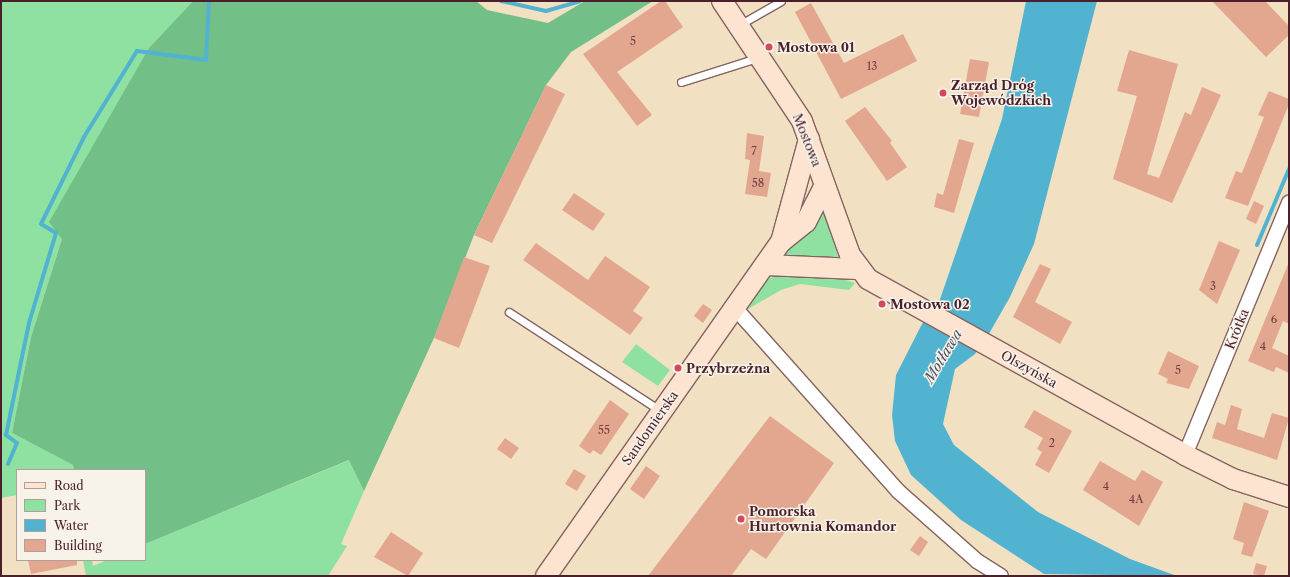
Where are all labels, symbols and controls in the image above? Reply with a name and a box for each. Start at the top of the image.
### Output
house number: 5 [630,34,636,48]
place label: Mostowa 01 [777,39,855,55]
marker: Mostowa 01 [764,42,774,52]
house number: 13 [867,59,877,73]
place label: Zarząd Dróg Wojewódzkich [951,78,1051,109]
marker: Zarząd Dróg Wojewódzkich [938,88,948,98]
street label: Mostowa [789,111,825,169]
house number: 7 [751,144,757,158]
house number: 58 [752,176,764,190]
house number: 3 [1210,279,1216,293]
place label: Mostowa 02 [890,296,970,312]
marker: Mostowa 02 [877,299,887,309]
street label: Krótka [1222,307,1252,351]
house number: 6 [1271,312,1277,326]
water label: Motława [920,326,966,386]
house number: 4 [1260,339,1266,353]
street label: Olszyńska [998,347,1060,391]
place label: Przybrzeżna [686,360,770,376]
marker: Przybrzeżna [673,363,683,373]
house number: 5 [1175,363,1181,377]
street label: Sandomierska [619,388,681,468]
house number: 55 [598,423,610,437]
house number: 2 [1049,436,1055,450]
legend [16,469,146,561]
text: Road [54,478,84,493]
house number: 4 [1103,479,1109,493]
house number: 4A [1129,492,1143,506]
text: Park [54,498,80,513]
place label: Pomorska Hurtownia Komandor [749,504,896,535]
marker: Pomorska Hurtownia Komandor [736,514,746,524]
text: Water [54,518,88,533]
text: Building [54,538,102,553]

